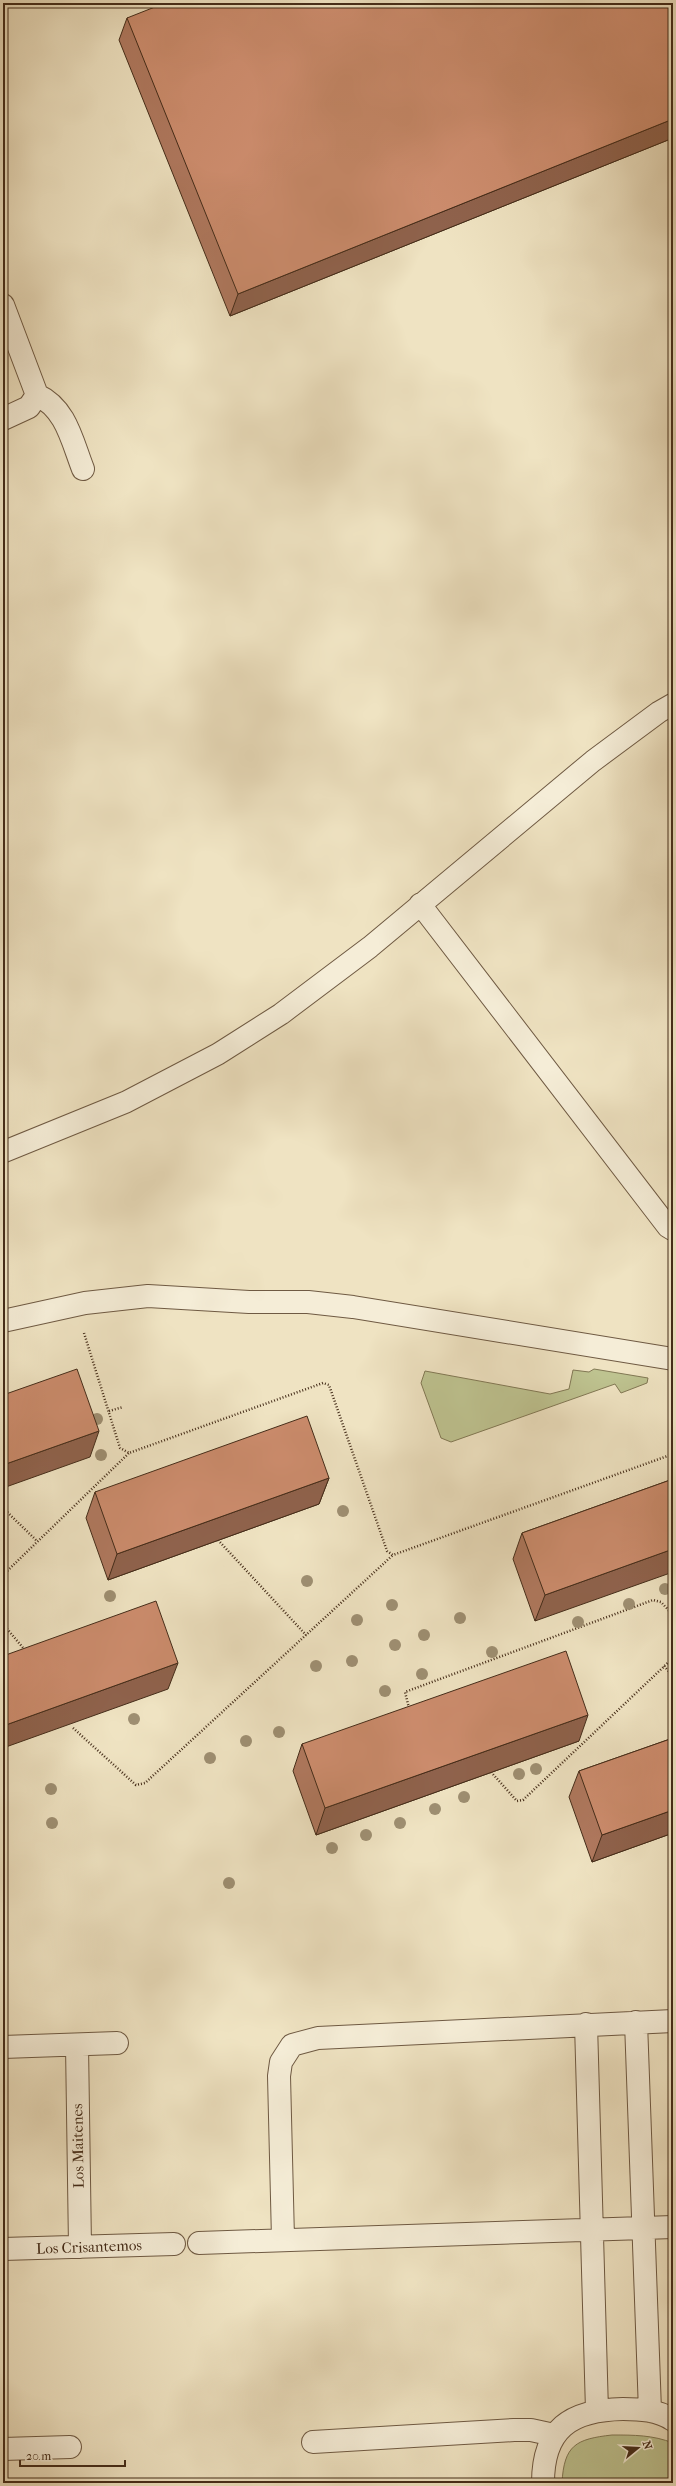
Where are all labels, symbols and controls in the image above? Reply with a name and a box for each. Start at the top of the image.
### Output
street label: Los Maitenes [68,2103,88,2189]
street label: Los Crisantemos [36,2236,143,2258]
north arrow [618,2428,658,2468]
text: N [640,2439,655,2452]
scale bar [20,2442,125,2468]
text: 20 m [26,2449,51,2463]

